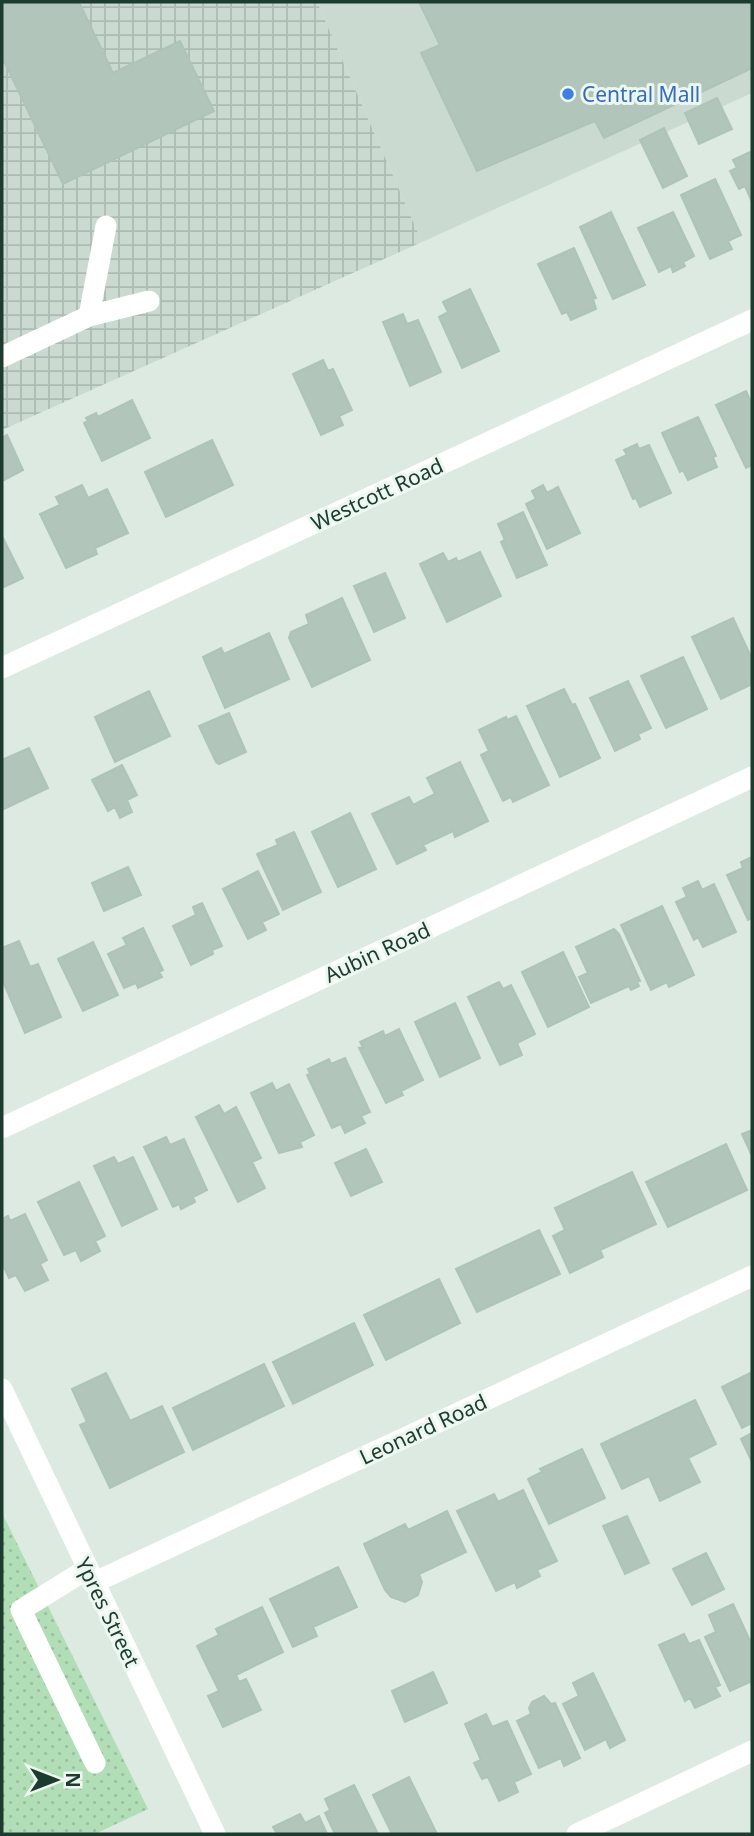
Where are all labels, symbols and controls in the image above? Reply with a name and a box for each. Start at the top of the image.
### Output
place label: Central Mall [582,80,700,108]
marker: Central Mall [560,86,576,102]
street label: Westcott Road [307,451,447,537]
street label: Aubin Road [320,915,434,989]
street label: Leonard Road [355,1387,491,1471]
street label: Ypres Street [69,1553,147,1672]
north arrow [21,1745,91,1815]
text: N [60,1772,86,1788]

